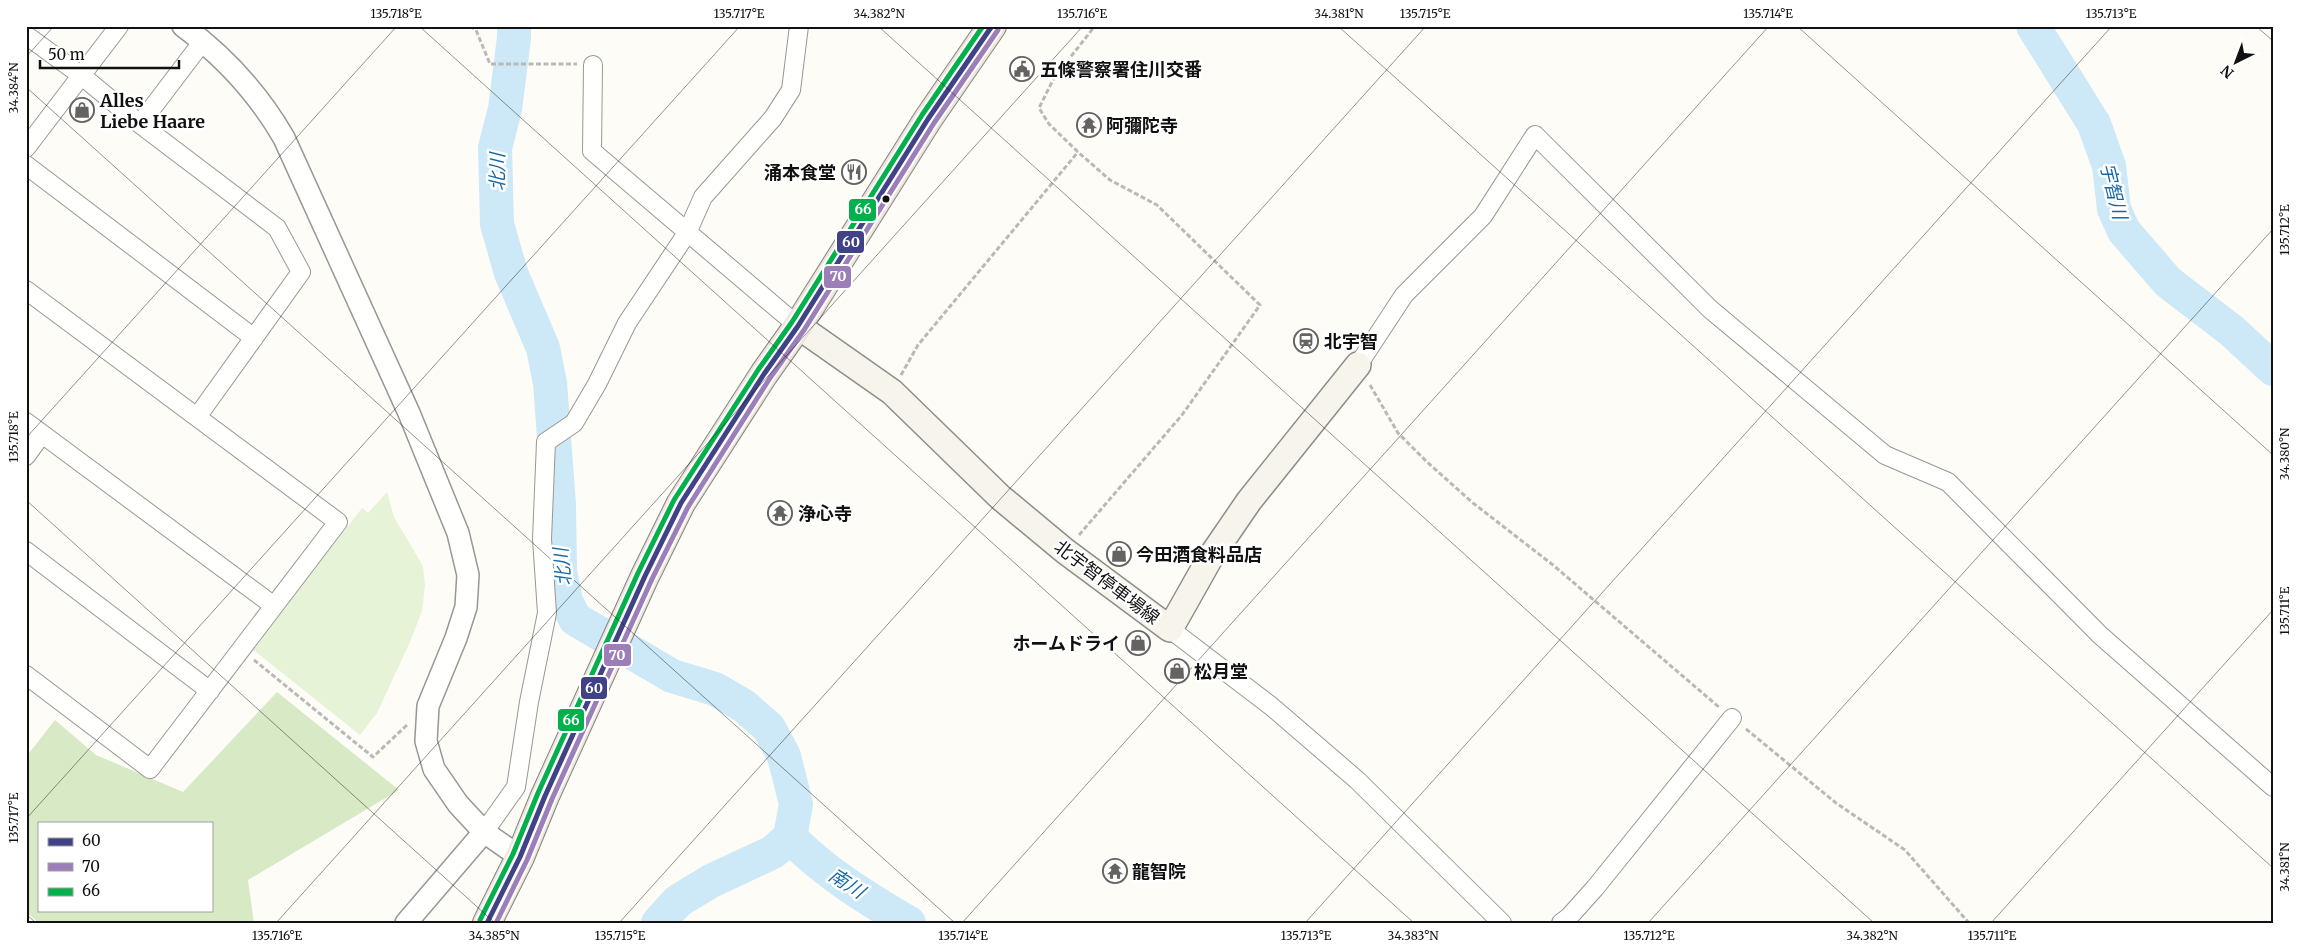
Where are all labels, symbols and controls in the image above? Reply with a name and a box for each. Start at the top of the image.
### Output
text: 135.718°E [371,6,422,21]
text: 135.717°E [714,6,765,21]
text: 34.382°N [853,6,905,21]
text: 135.716°E [1057,6,1107,21]
text: 34.381°N [1314,6,1364,21]
text: 135.715°E [1400,6,1451,21]
text: 135.714°E [1743,6,1793,21]
text: 135.713°E [2086,6,2137,21]
scale bar [40,38,179,70]
north arrow [2212,38,2262,88]
text: 50 m [48,45,85,64]
public building icon: 五條警察署住川交番 [1009,56,1035,82]
place label: 五條警察署住川交番 [1040,58,1202,81]
text: N [2217,61,2237,82]
text: 34.384°N [6,62,21,113]
place label: Alles Liebe Haare [99,89,205,133]
shop icon: Alles Liebe Haare [69,97,95,123]
temple icon: 阿彌陀寺 [1076,112,1102,138]
place label: 阿彌陀寺 [1106,114,1178,137]
water label: 北川 [485,151,509,191]
restaurant icon: 涌本食堂 [841,159,867,185]
water label: 宇智川 [2095,160,2133,223]
place label: 涌本食堂 [764,161,836,184]
unlabelled marker [881,194,891,204]
line badge: 66 [848,198,877,222]
text: 66 [854,200,872,218]
text: 135.712°E [2277,204,2292,256]
line badge: 60 [836,230,865,254]
text: 60 [842,233,860,251]
line badge: 70 [823,265,852,289]
text: 70 [829,267,847,285]
station icon: 北宇智 [1293,328,1319,354]
place label: 北宇智 [1324,330,1378,353]
text: 135.718°E [6,411,21,463]
text: 34.380°N [2277,427,2292,480]
temple icon: 浄心寺 [767,500,793,526]
place label: 浄心寺 [798,502,852,525]
street label: 北宇智停車場線 [1050,535,1164,629]
shop icon: 今田酒食料品店 [1106,541,1132,567]
place label: 今田酒食料品店 [1136,543,1262,566]
water label: 北川 [548,545,576,587]
text: 135.711°E [2277,586,2292,635]
shop icon: ホームドライ [1125,630,1151,656]
place label: ホームドライ [1013,632,1120,655]
line badge: 70 [603,643,632,667]
text: 70 [608,646,626,664]
shop icon: 松月堂 [1164,658,1190,684]
place label: 松月堂 [1194,660,1248,683]
line badge: 60 [580,676,608,700]
text: 60 [585,679,603,697]
line badge: 66 [557,708,585,732]
text: 66 [562,711,580,729]
text: 135.717°E [6,792,21,843]
legend [38,822,212,912]
text: 60 [82,831,101,850]
text: 34.381°N [2277,842,2292,892]
text: 70 [82,857,100,876]
temple icon: 龍智院 [1102,858,1128,884]
place label: 龍智院 [1132,860,1186,883]
water label: 南川 [825,863,871,904]
text: 66 [82,881,100,900]
text: 135.716°E [252,928,302,943]
text: 34.385°N [468,928,520,943]
text: 135.715°E [595,928,646,943]
text: 135.714°E [938,928,988,943]
text: 135.713°E [1281,928,1332,943]
text: 34.383°N [1387,928,1439,943]
text: 135.712°E [1623,928,1675,943]
text: 34.382°N [1846,928,1898,943]
text: 135.711°E [1968,928,2017,943]

